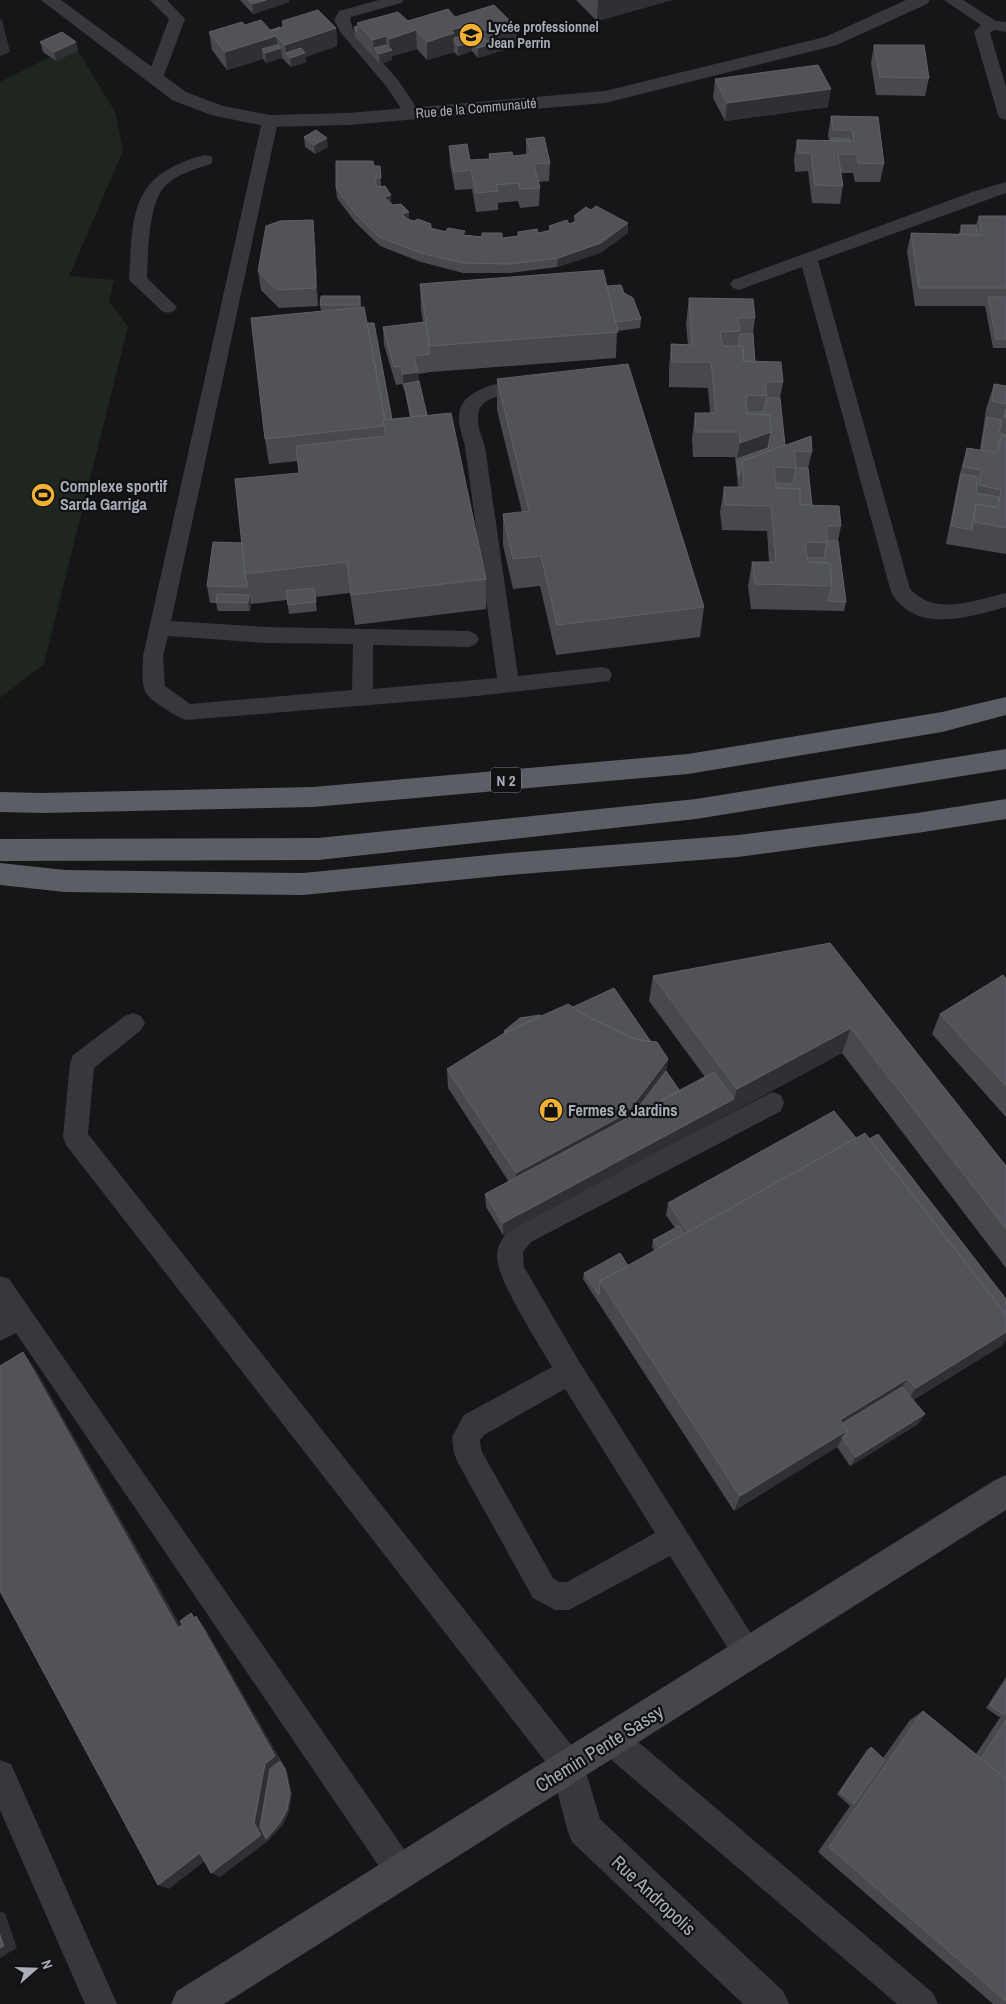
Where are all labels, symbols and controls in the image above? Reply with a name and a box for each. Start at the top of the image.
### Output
place label: Lycée professionnel Jean Perrin [488,18,599,52]
school or university icon: Lycée professionnel Jean Perrin [458,22,484,48]
street label: Rue de la Communauté [415,94,537,122]
place label: Complexe sportif Sarda Garriga [60,475,168,515]
sports icon: Complexe sportif Sarda Garriga [30,482,56,508]
road number: N 2 [491,768,521,792]
shop icon: Fermes & Jardins [538,1097,564,1123]
place label: Fermes & Jardins [568,1099,677,1121]
street label: Chemin Pente Sassy [530,1698,668,1798]
street label: Rue Andropolis [606,1849,702,1941]
north arrow [10,1944,60,1994]
text: N [37,1958,57,1972]

